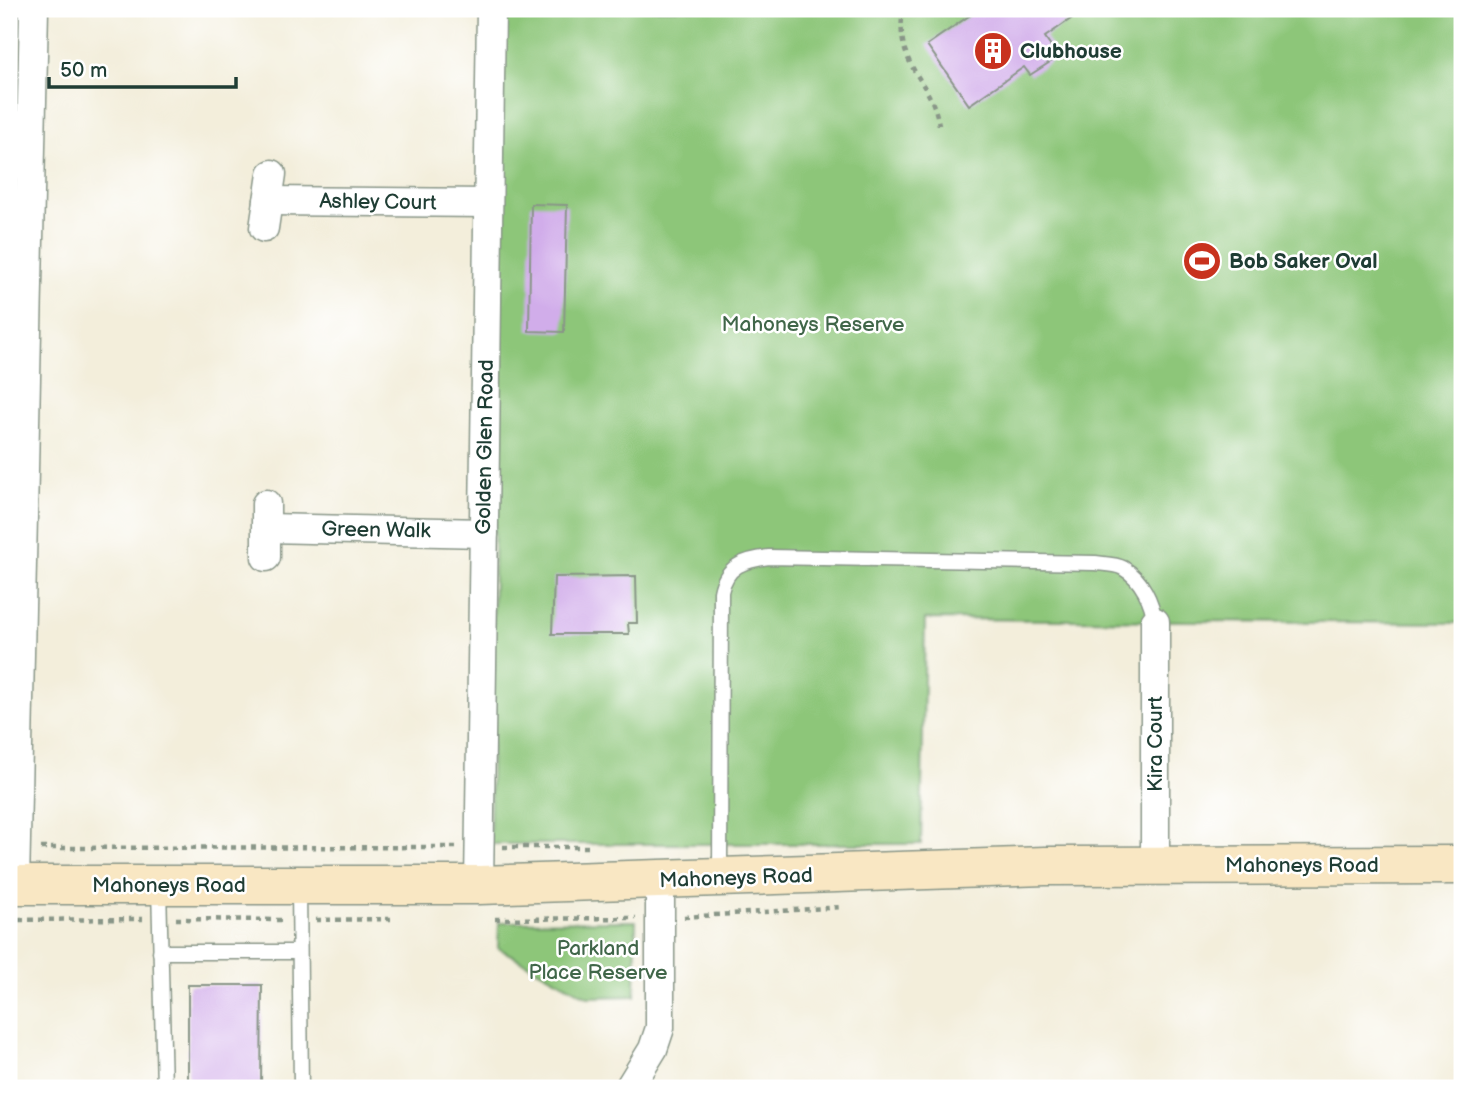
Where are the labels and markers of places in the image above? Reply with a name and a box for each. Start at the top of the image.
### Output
building icon: Clubhouse [972,30,1014,72]
place label: Clubhouse [1020,39,1122,64]
sports icon: Bob Saker Oval [1181,240,1223,282]
place label: Bob Saker Oval [1229,249,1378,274]

